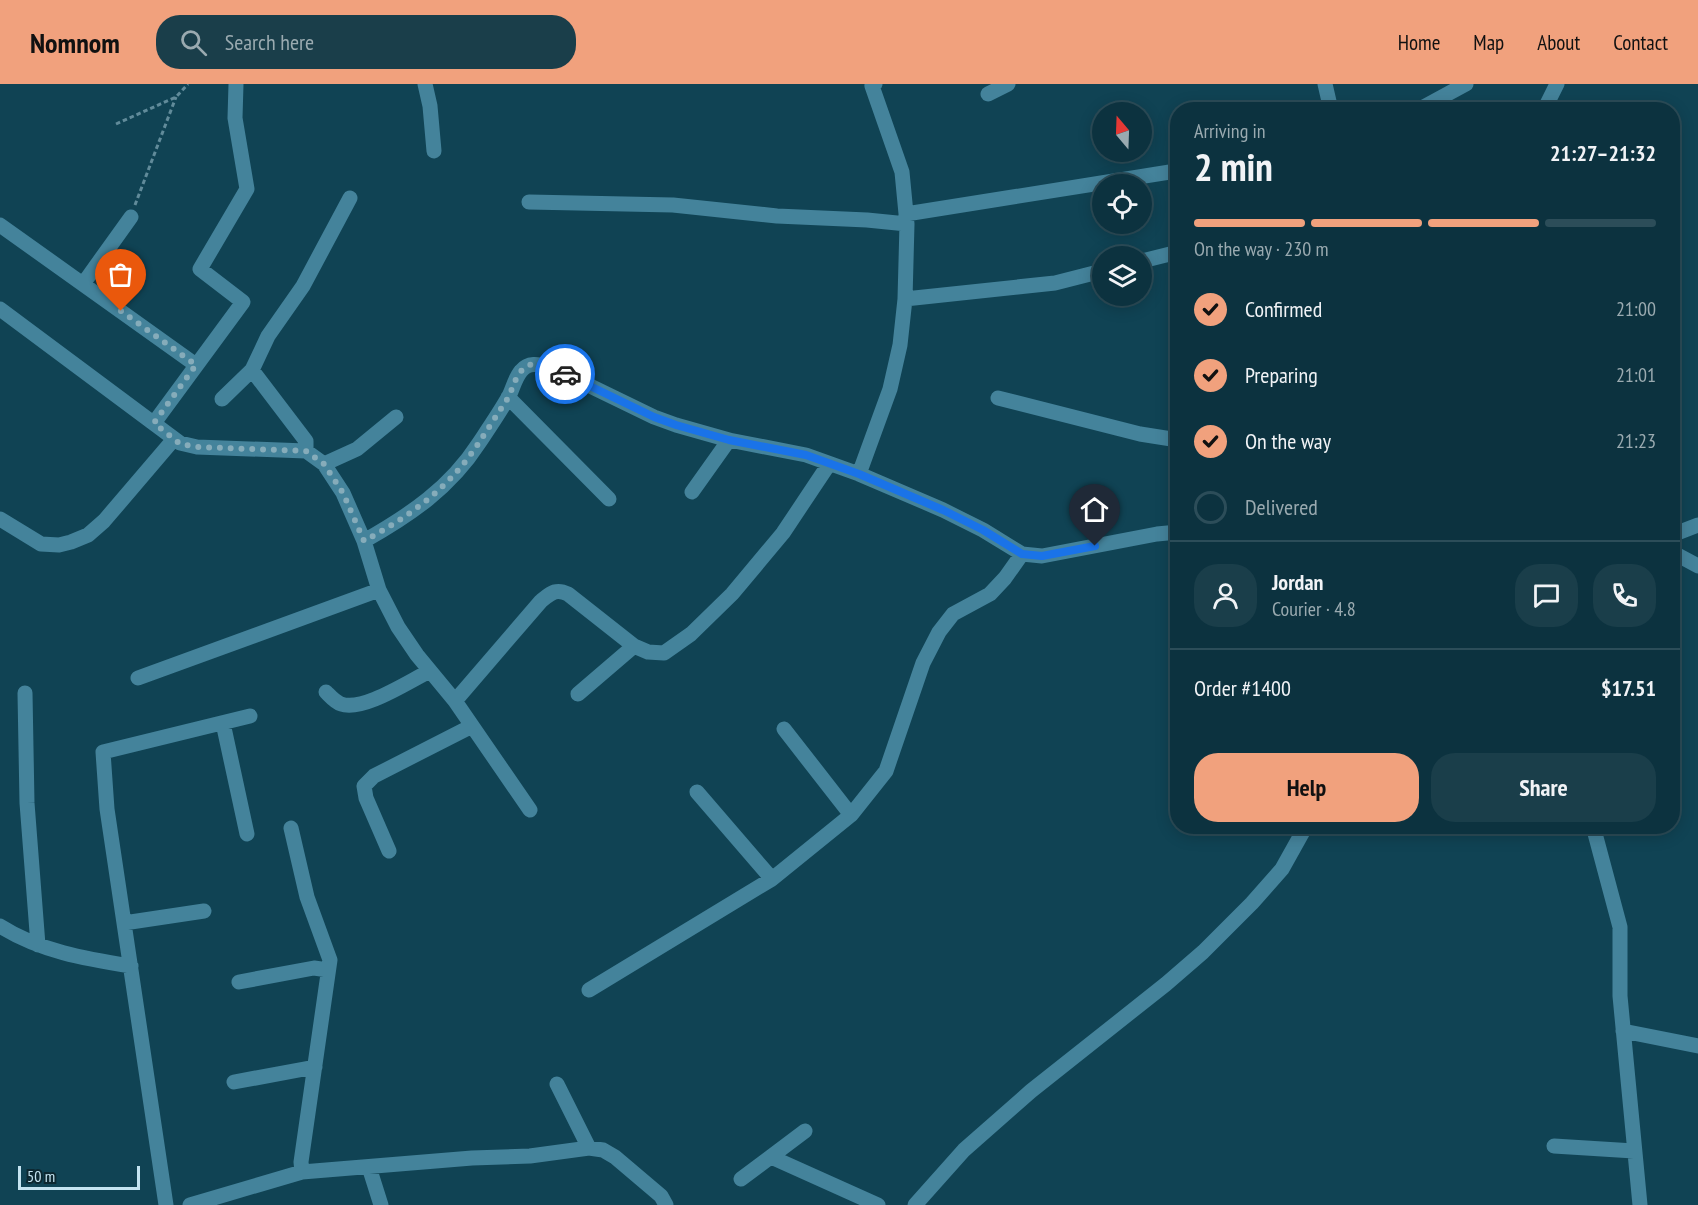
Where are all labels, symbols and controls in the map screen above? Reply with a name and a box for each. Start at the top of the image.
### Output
search box [156,15,576,69]
text: Nomnom [30,24,120,61]
icon: search [177,26,210,59]
text: Search here [225,28,314,56]
text: Home [1398,29,1440,56]
text: Map [1473,29,1504,56]
text: About [1537,29,1580,56]
text: Contact [1613,29,1668,56]
north arrow [1092,102,1152,162]
map controls [1092,102,1152,306]
text: Arriving in [1194,118,1266,144]
text: 21:27–21:32 [1550,139,1656,167]
text: 2 min [1194,141,1273,192]
button: locate [1092,174,1152,234]
text: On the way · 230 m [1194,236,1329,262]
button: layers [1092,246,1152,306]
pin [95,249,146,311]
icon: bag [104,258,137,291]
icon: check [1194,293,1227,326]
text: Confirmed [1245,295,1322,323]
text: 21:00 [1616,296,1656,322]
courier [535,344,595,404]
icon: car [549,358,582,391]
icon: check [1194,359,1227,392]
text: Preparing [1245,361,1318,389]
text: 21:01 [1616,362,1656,388]
icon: check [1194,425,1227,458]
text: On the way [1245,427,1331,455]
text: 21:23 [1616,428,1656,454]
pin [1069,484,1120,546]
icon: home [1078,493,1111,526]
text: Delivered [1245,493,1318,521]
button: person [1194,564,1257,627]
button: chat [1515,564,1578,627]
button: phone [1593,564,1656,627]
text: Jordan [1272,568,1323,596]
text: Courier · 4.8 [1272,596,1356,622]
text: Order #1400 [1194,674,1291,702]
text: $17.51 [1601,674,1656,702]
button: Help [1194,753,1419,822]
button: Share [1431,753,1656,822]
scale bar [18,1163,140,1190]
text: 50 m [27,1166,55,1186]

